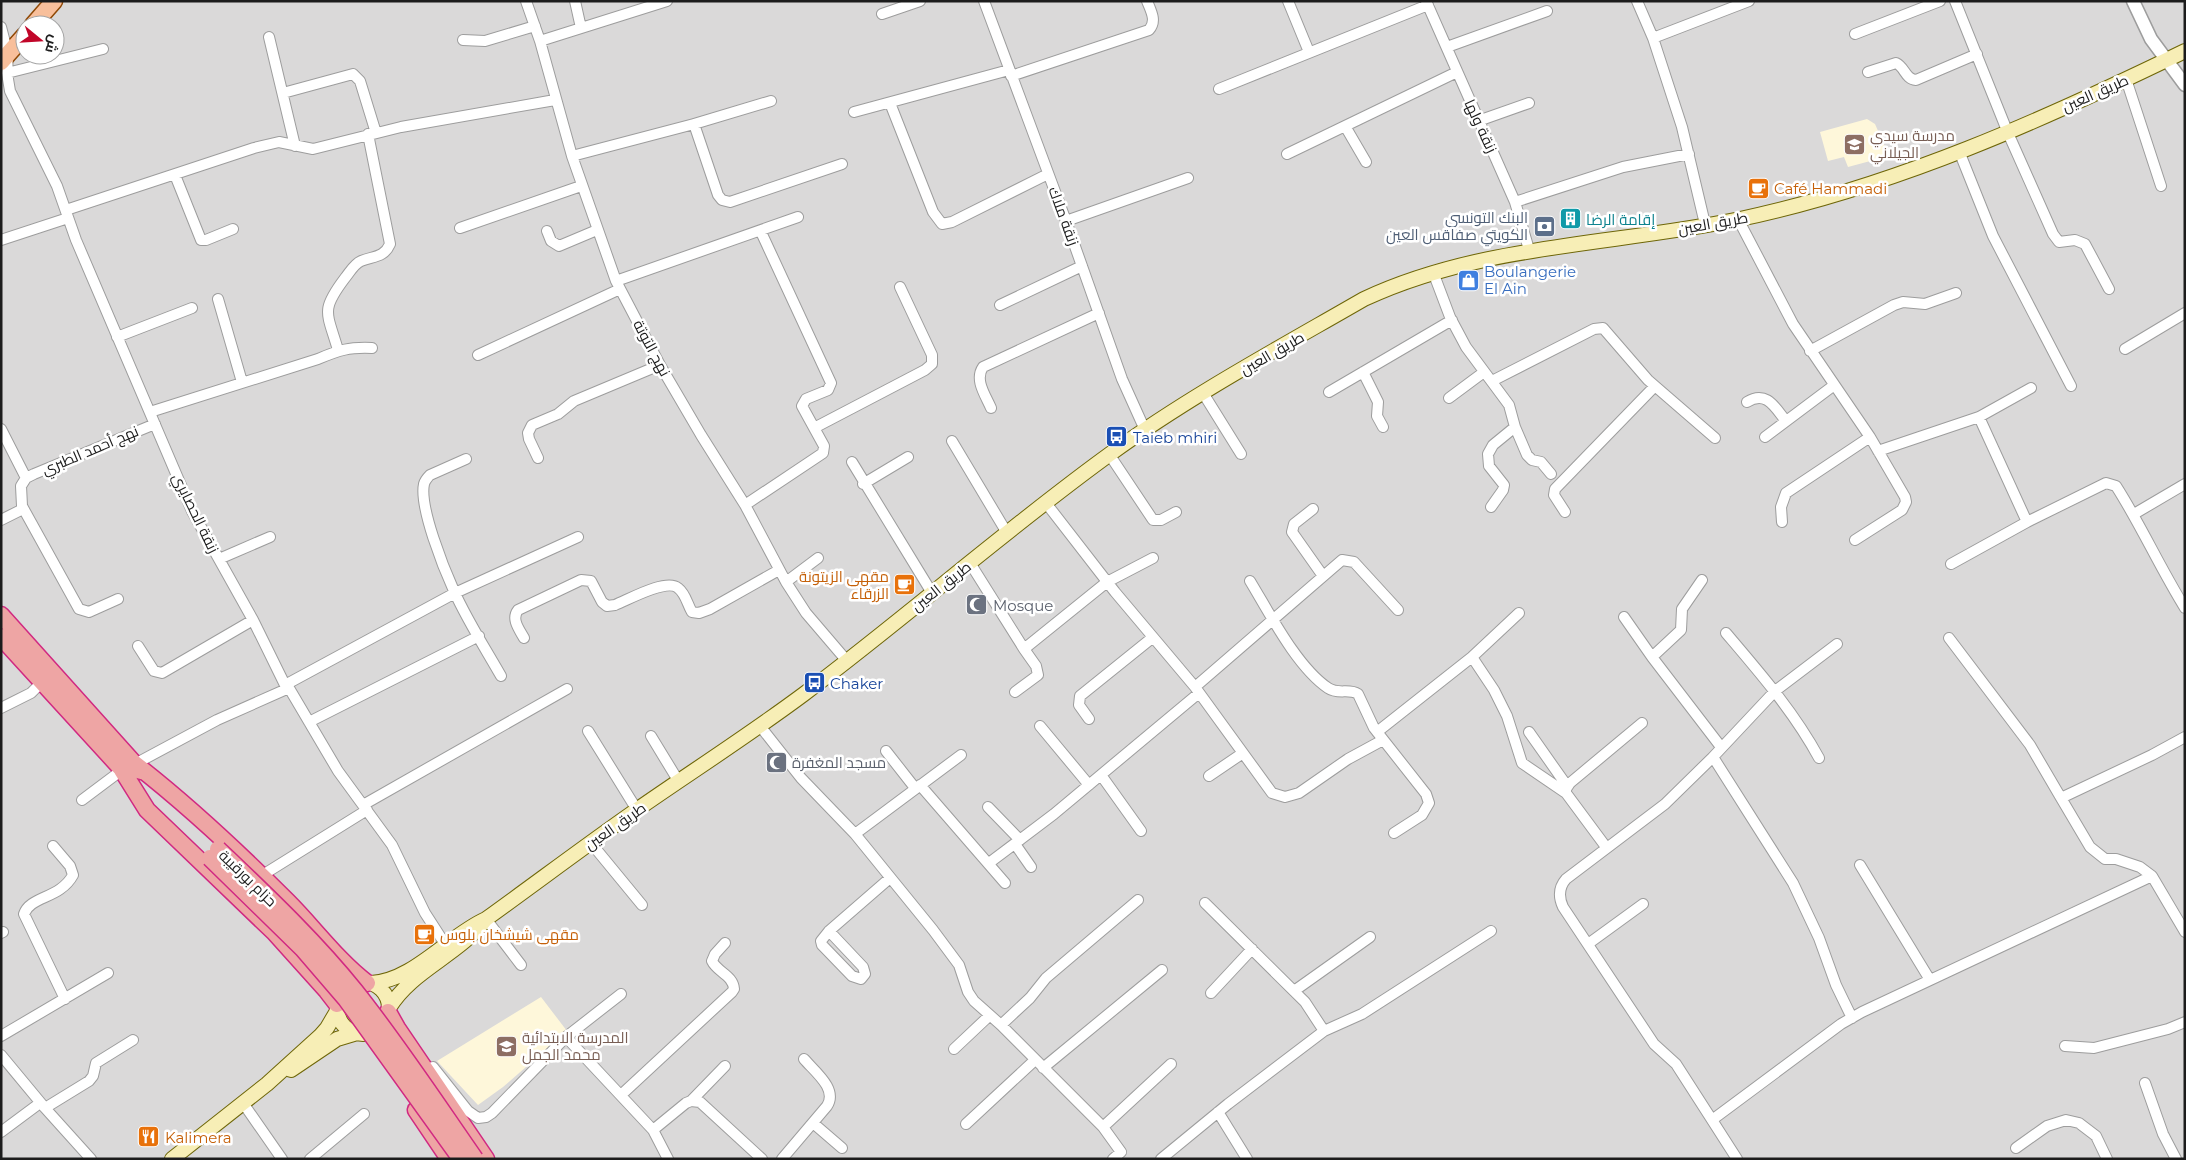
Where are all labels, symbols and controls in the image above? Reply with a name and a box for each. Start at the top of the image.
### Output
north arrow [15,15,65,65]
text: ش [41,33,64,55]
street label: طريق العين [2059,70,2132,117]
street label: زنقة ولها [1459,96,1502,156]
place label: مدرسة سيدي الجيلاني [1870,126,1955,165]
school or university icon: مدرسة سيدي الجيلاني [1842,132,1866,156]
cafe icon: Café Hammadi [1746,176,1770,200]
place label: Café Hammadi [1774,179,1887,198]
street label: زنقة ملاك [1045,184,1083,248]
building icon: إقامة الرضا [1558,207,1582,231]
street label: طريق العين [1676,207,1750,239]
place label: البنك التونسي الكويتي صفاقس العين [1386,208,1528,247]
place label: إقامة الرضا [1586,210,1655,229]
bank icon: البنك التونسي الكويتي صفاقس العين [1532,214,1556,238]
place label: Boulangerie El Ain [1484,262,1576,298]
shop icon: Boulangerie El Ain [1456,268,1480,292]
street label: نهج التوتة [627,317,675,380]
street label: طريق العين [1237,327,1308,380]
street label: نهج أحمد الطبري [39,421,142,482]
bus stop icon: Taieb mhiri [1105,425,1129,449]
place label: Taieb mhiri [1133,428,1217,447]
street label: زنقة الحصايري [166,470,224,557]
street label: طريق العين [907,557,975,616]
place label: مقهى الزيتونة الزرقاء [799,567,889,603]
cafe icon: مقهى الزيتونة الزرقاء [893,573,917,597]
mosque icon: Mosque [965,593,989,617]
place label: Mosque [993,596,1053,615]
bus stop icon: Chaker [802,671,826,695]
place label: Chaker [830,674,883,693]
mosque icon: مسجد المغفرة [764,750,788,774]
place label: مسجد المغفرة [792,753,886,772]
street label: طريق العين [581,798,650,855]
street label: حزام بورقيبة [214,846,281,911]
cafe icon: مقهى شيشخان بلوس [412,922,436,946]
place label: مقهى شيشخان بلوس [440,925,579,945]
place label: المدرسة الابتدائية محمد الجمل [522,1028,629,1065]
school or university icon: المدرسة الابتدائية محمد الجمل [494,1034,518,1058]
restaurant icon: Kalimera [137,1125,161,1149]
place label: Kalimera [165,1128,232,1147]

